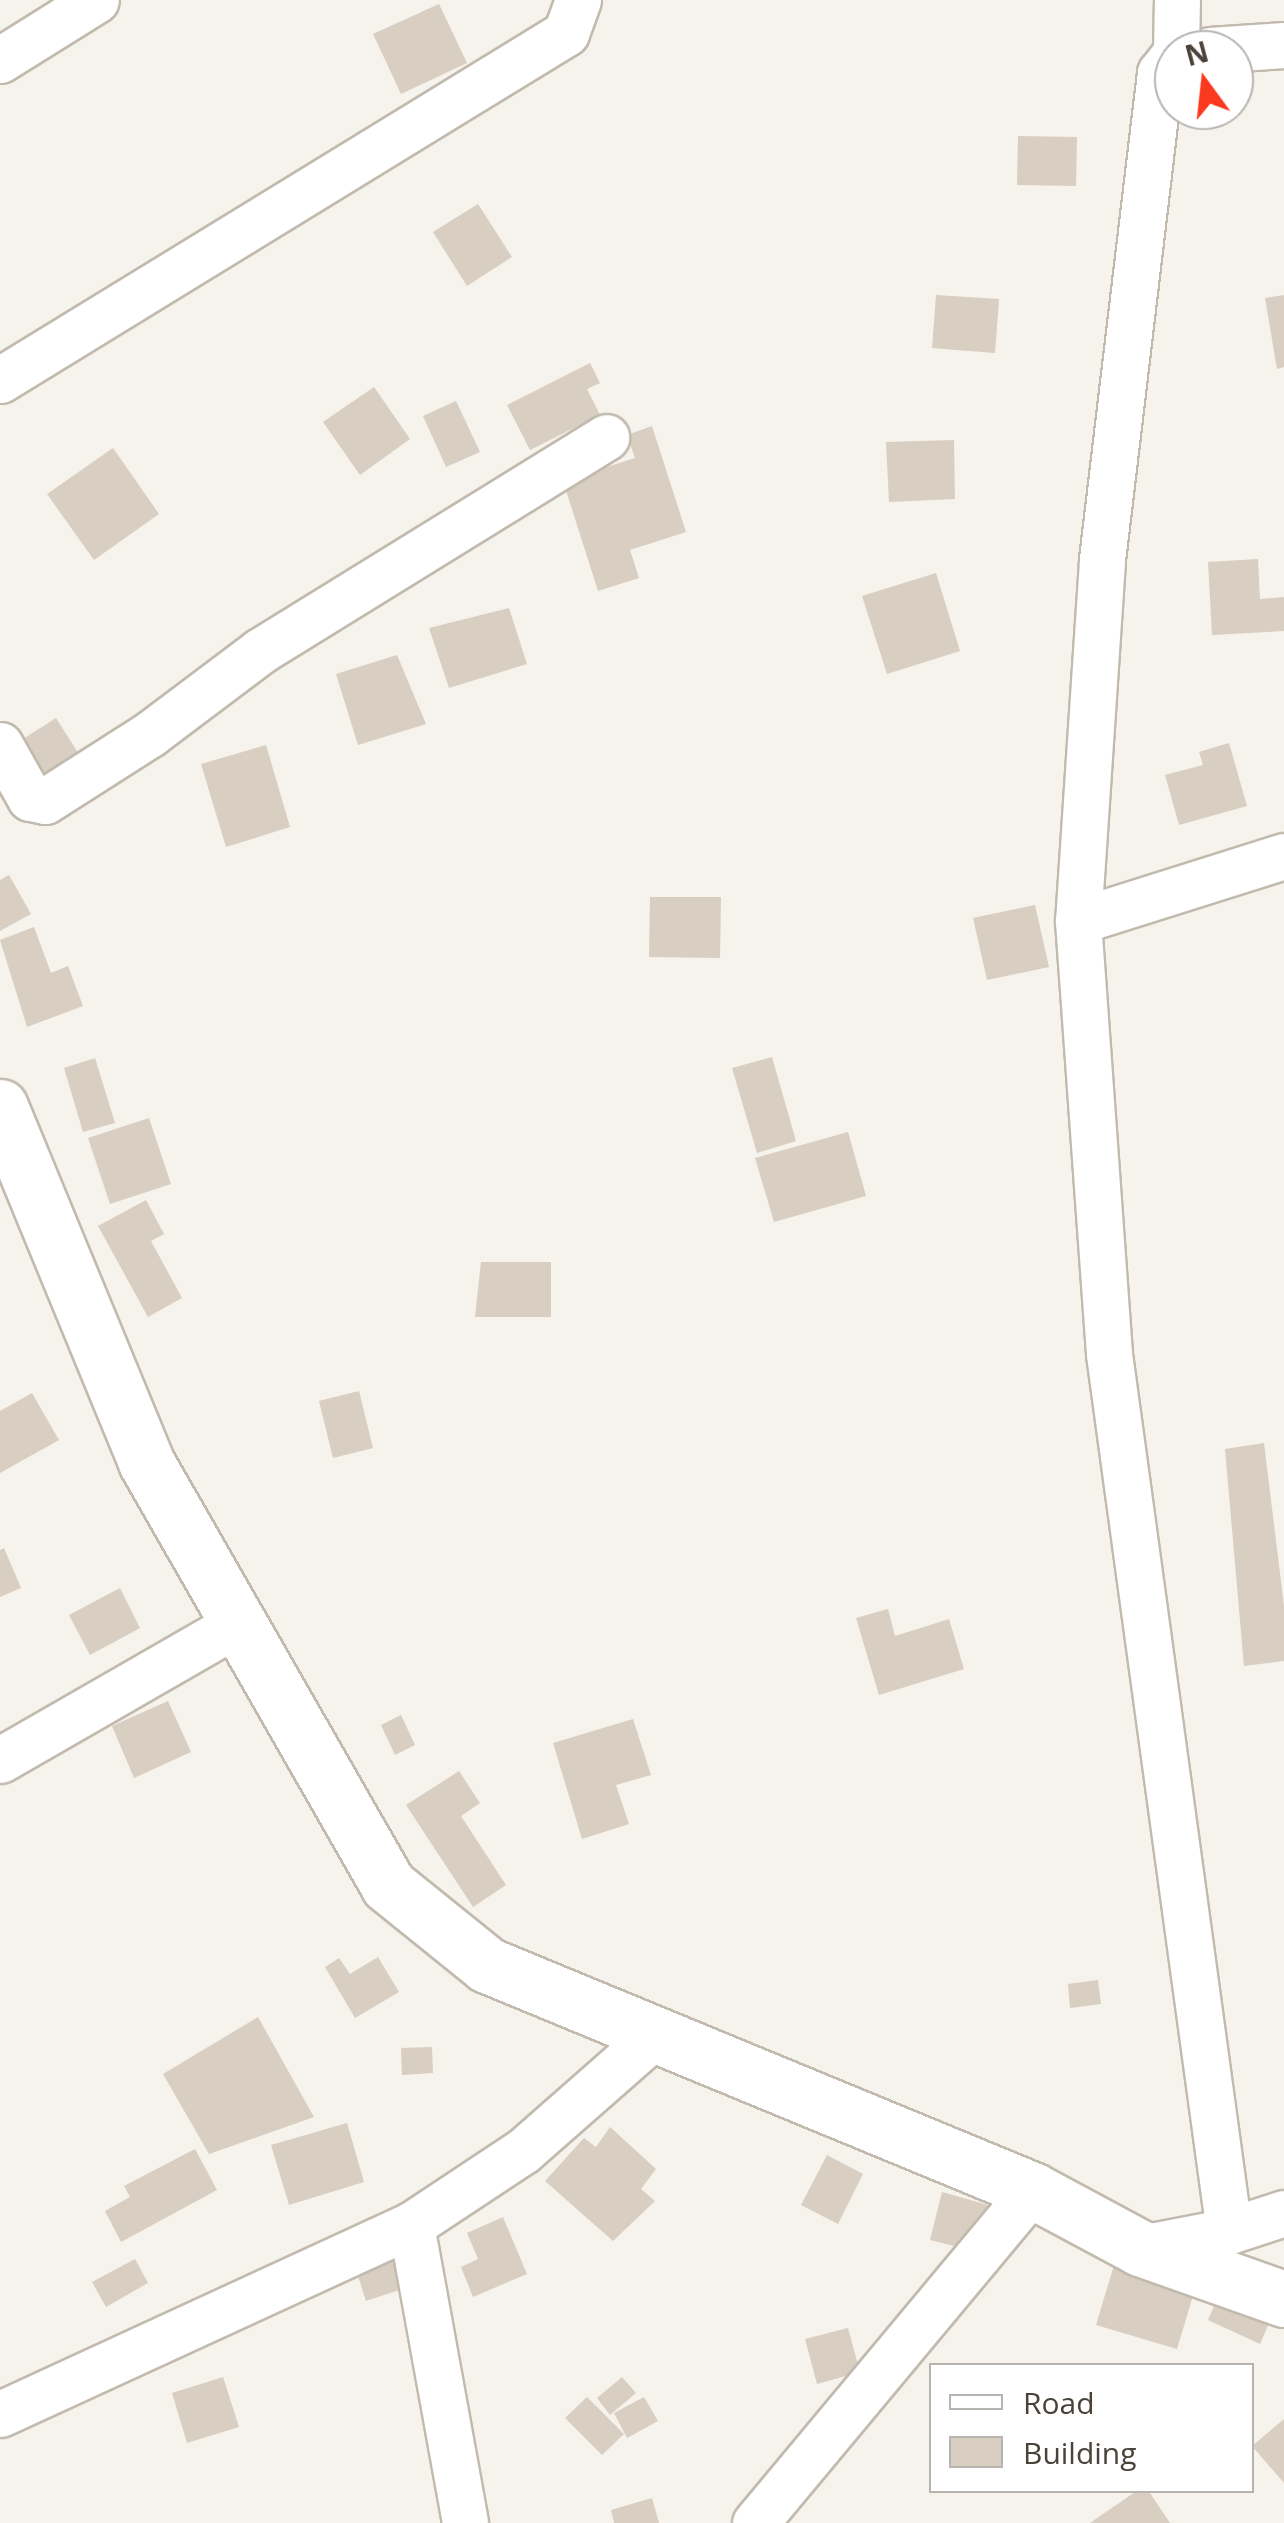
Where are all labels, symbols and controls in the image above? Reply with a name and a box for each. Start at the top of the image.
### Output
north arrow [1154,30,1254,130]
text: N [1181,32,1213,74]
legend [929,2363,1254,2493]
text: Road [1023,2382,1095,2423]
text: Building [1023,2432,1137,2473]

